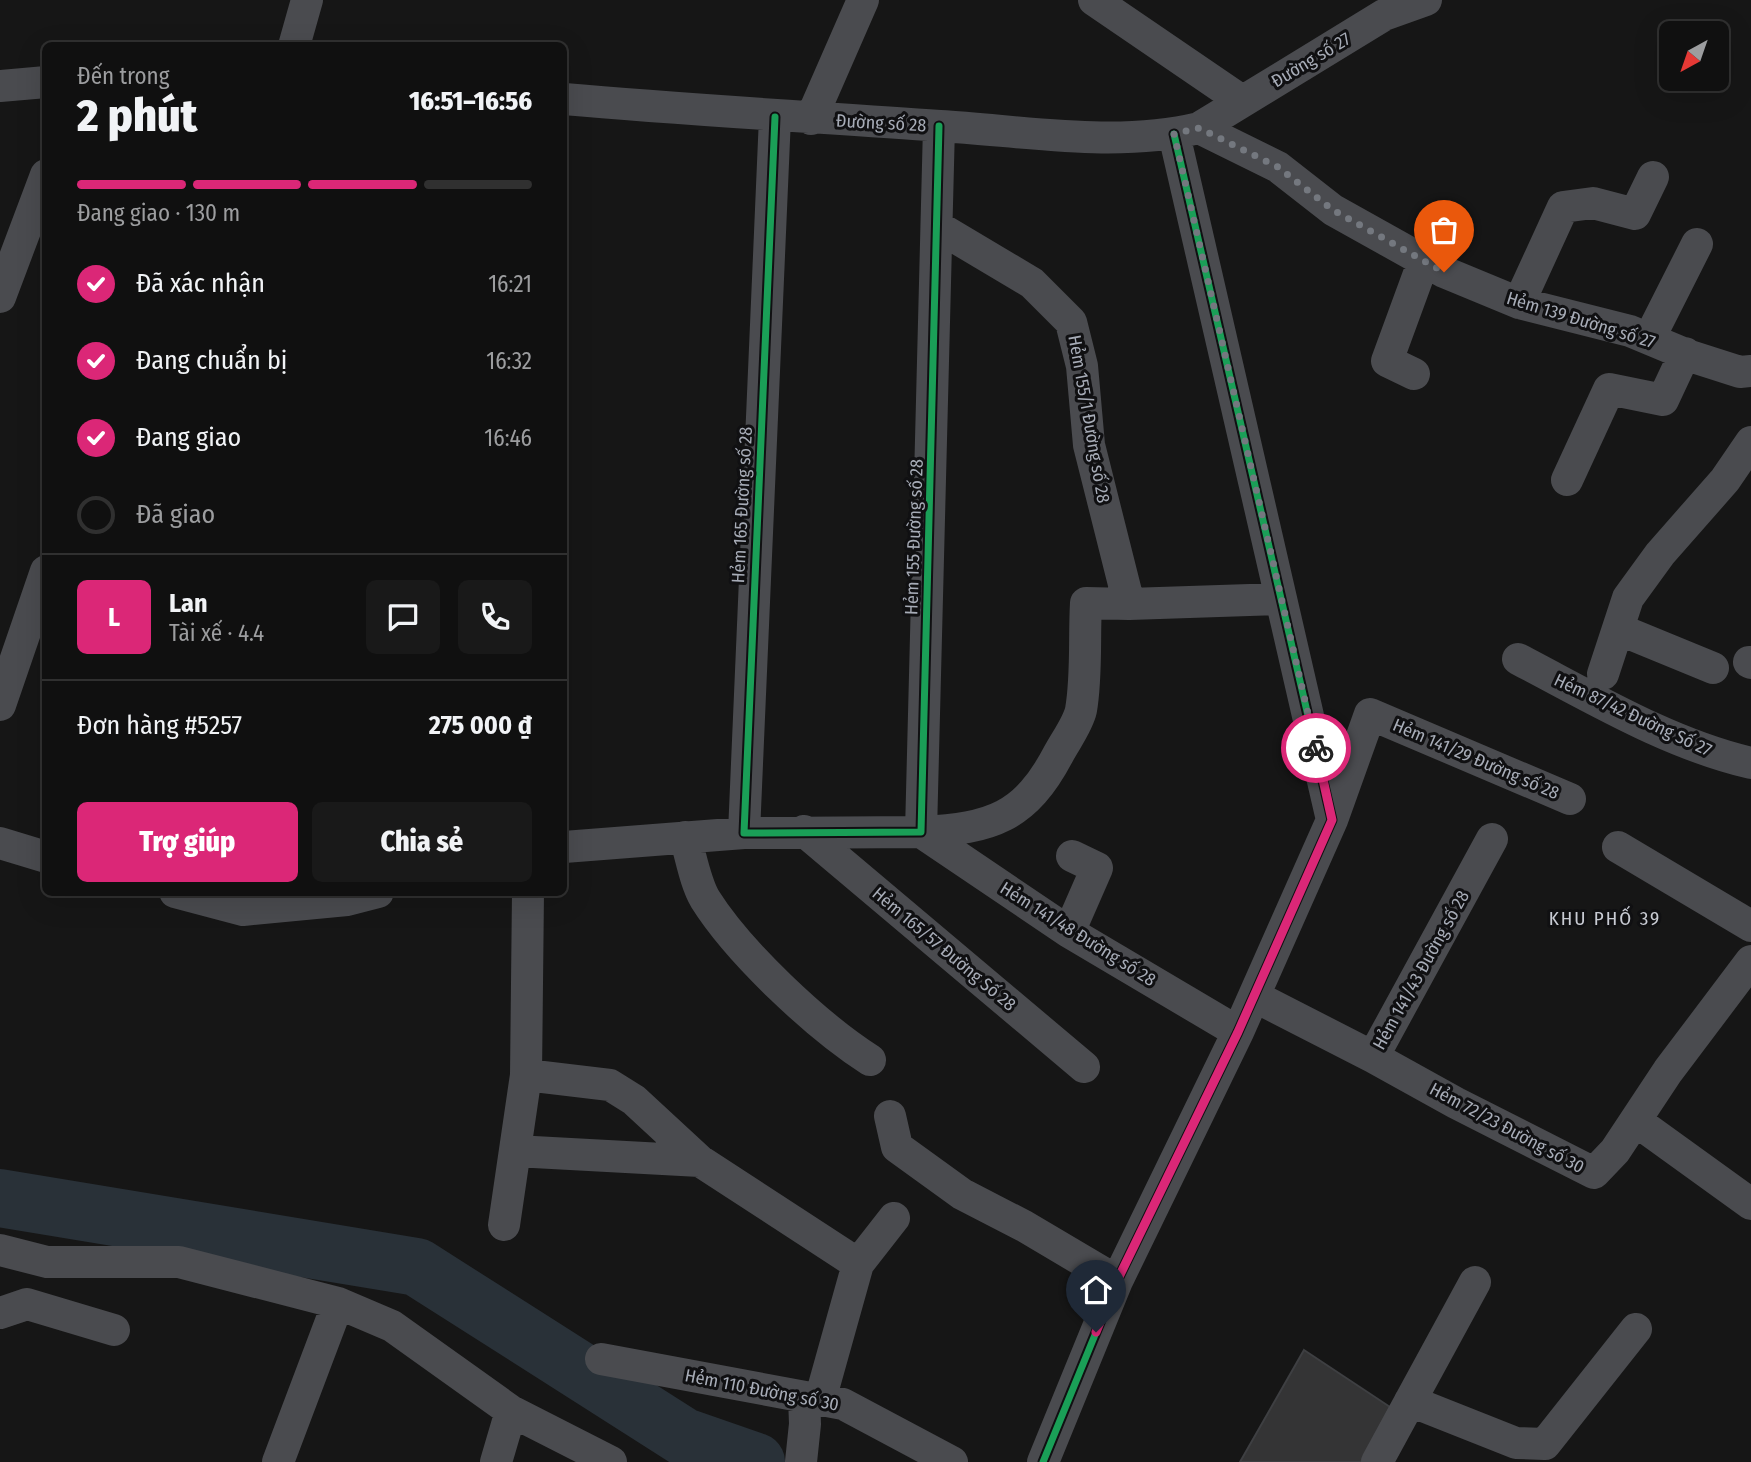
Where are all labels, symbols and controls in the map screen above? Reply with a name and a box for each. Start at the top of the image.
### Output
north arrow [1659,21,1729,91]
map controls [1659,21,1729,91]
street label: Đường số 27 [1267,28,1355,92]
text: Đến trong [77,62,169,90]
text: 16:51–16:56 [409,86,532,117]
text: 2 phút [77,88,197,143]
street label: Đường số 28 [835,110,927,136]
text: Đang giao · 130 m [77,199,240,227]
pin [1414,200,1474,272]
icon: bag [1425,211,1463,249]
icon: check [77,265,115,303]
text: Đã xác nhận [136,268,265,299]
text: 16:21 [488,270,532,298]
street label: Hẻm 139 Đường số 27 [1504,287,1658,353]
street label: Hẻm 155/1 Đường số 28 [1063,333,1115,505]
icon: check [77,342,115,380]
text: Đang chuẩn bị [136,345,287,376]
text: 16:32 [486,347,532,375]
icon: check [77,419,115,457]
text: Đang giao [136,422,241,453]
text: 16:46 [484,424,532,452]
street label: Hẻm 165 Đường số 28 [727,426,757,584]
street label: Hẻm 155 Đường số 28 [900,459,928,615]
text: Đã giao [136,499,215,530]
button: chat [366,580,440,654]
button: phone [458,580,532,654]
text: Lan [169,588,208,619]
text: L [108,602,120,633]
text: Tài xế · 4.4 [169,619,264,647]
street label: Hẻm 87/42 Đường Số 27 [1551,669,1715,761]
text: Đơn hàng #5257 [77,710,242,741]
text: 275 000 ₫ [429,710,532,741]
courier [1281,713,1351,783]
street label: Hẻm 141/29 Đường số 28 [1389,714,1563,804]
icon: bike [1297,729,1335,767]
button: Trợ giúp [77,802,298,882]
button: Chia sẻ [312,802,532,882]
street label: Hẻm 141/48 Đường số 28 [996,877,1160,991]
street label: Hẻm 165/57 Đường Số 28 [868,882,1020,1016]
street label: Hẻm 141/43 Đường số 28 [1368,887,1474,1053]
district label: KHU PHỐ 39 [1549,905,1661,930]
street label: Hẻm 72/23 Đường số 30 [1426,1078,1588,1178]
pin [1066,1260,1126,1332]
icon: home [1077,1271,1115,1309]
street label: Hẻm 110 Đường số 30 [683,1364,841,1416]

